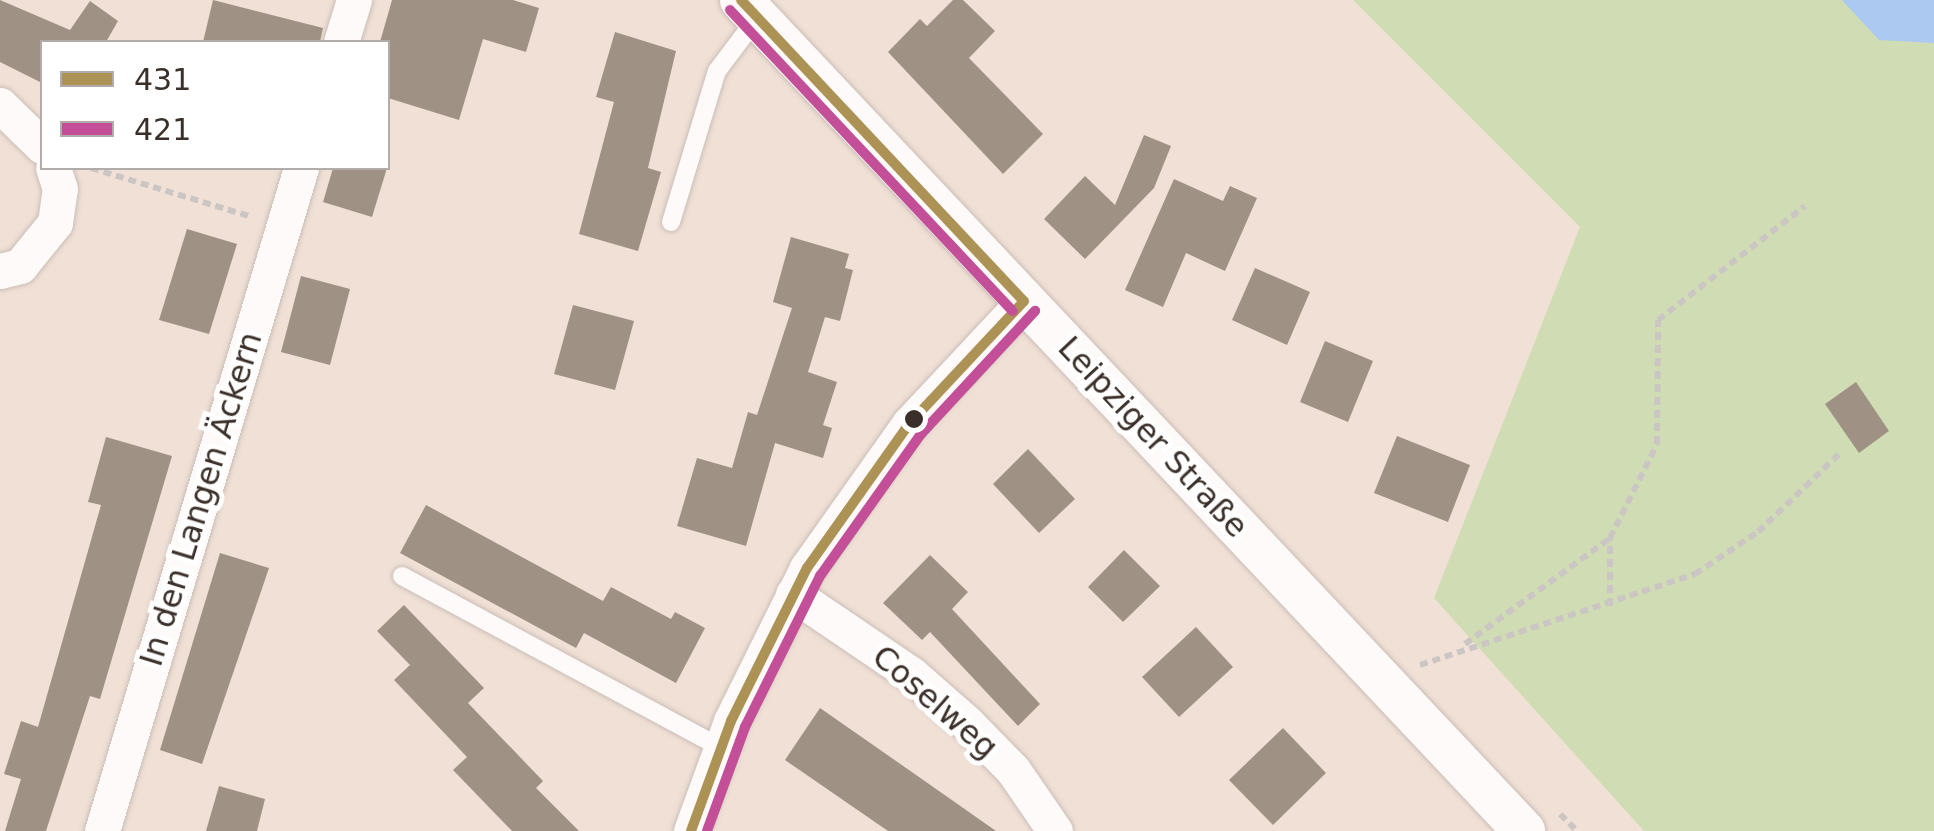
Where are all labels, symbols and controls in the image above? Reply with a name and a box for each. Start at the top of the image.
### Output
legend [40,40,390,170]
text: 431 [134,62,191,97]
text: 421 [134,112,191,147]
street label: In den Langen Äckern [132,327,270,671]
street label: Leipziger Straße [1050,329,1256,545]
unlabelled marker [904,409,924,429]
street label: Coselweg [865,637,1005,767]

